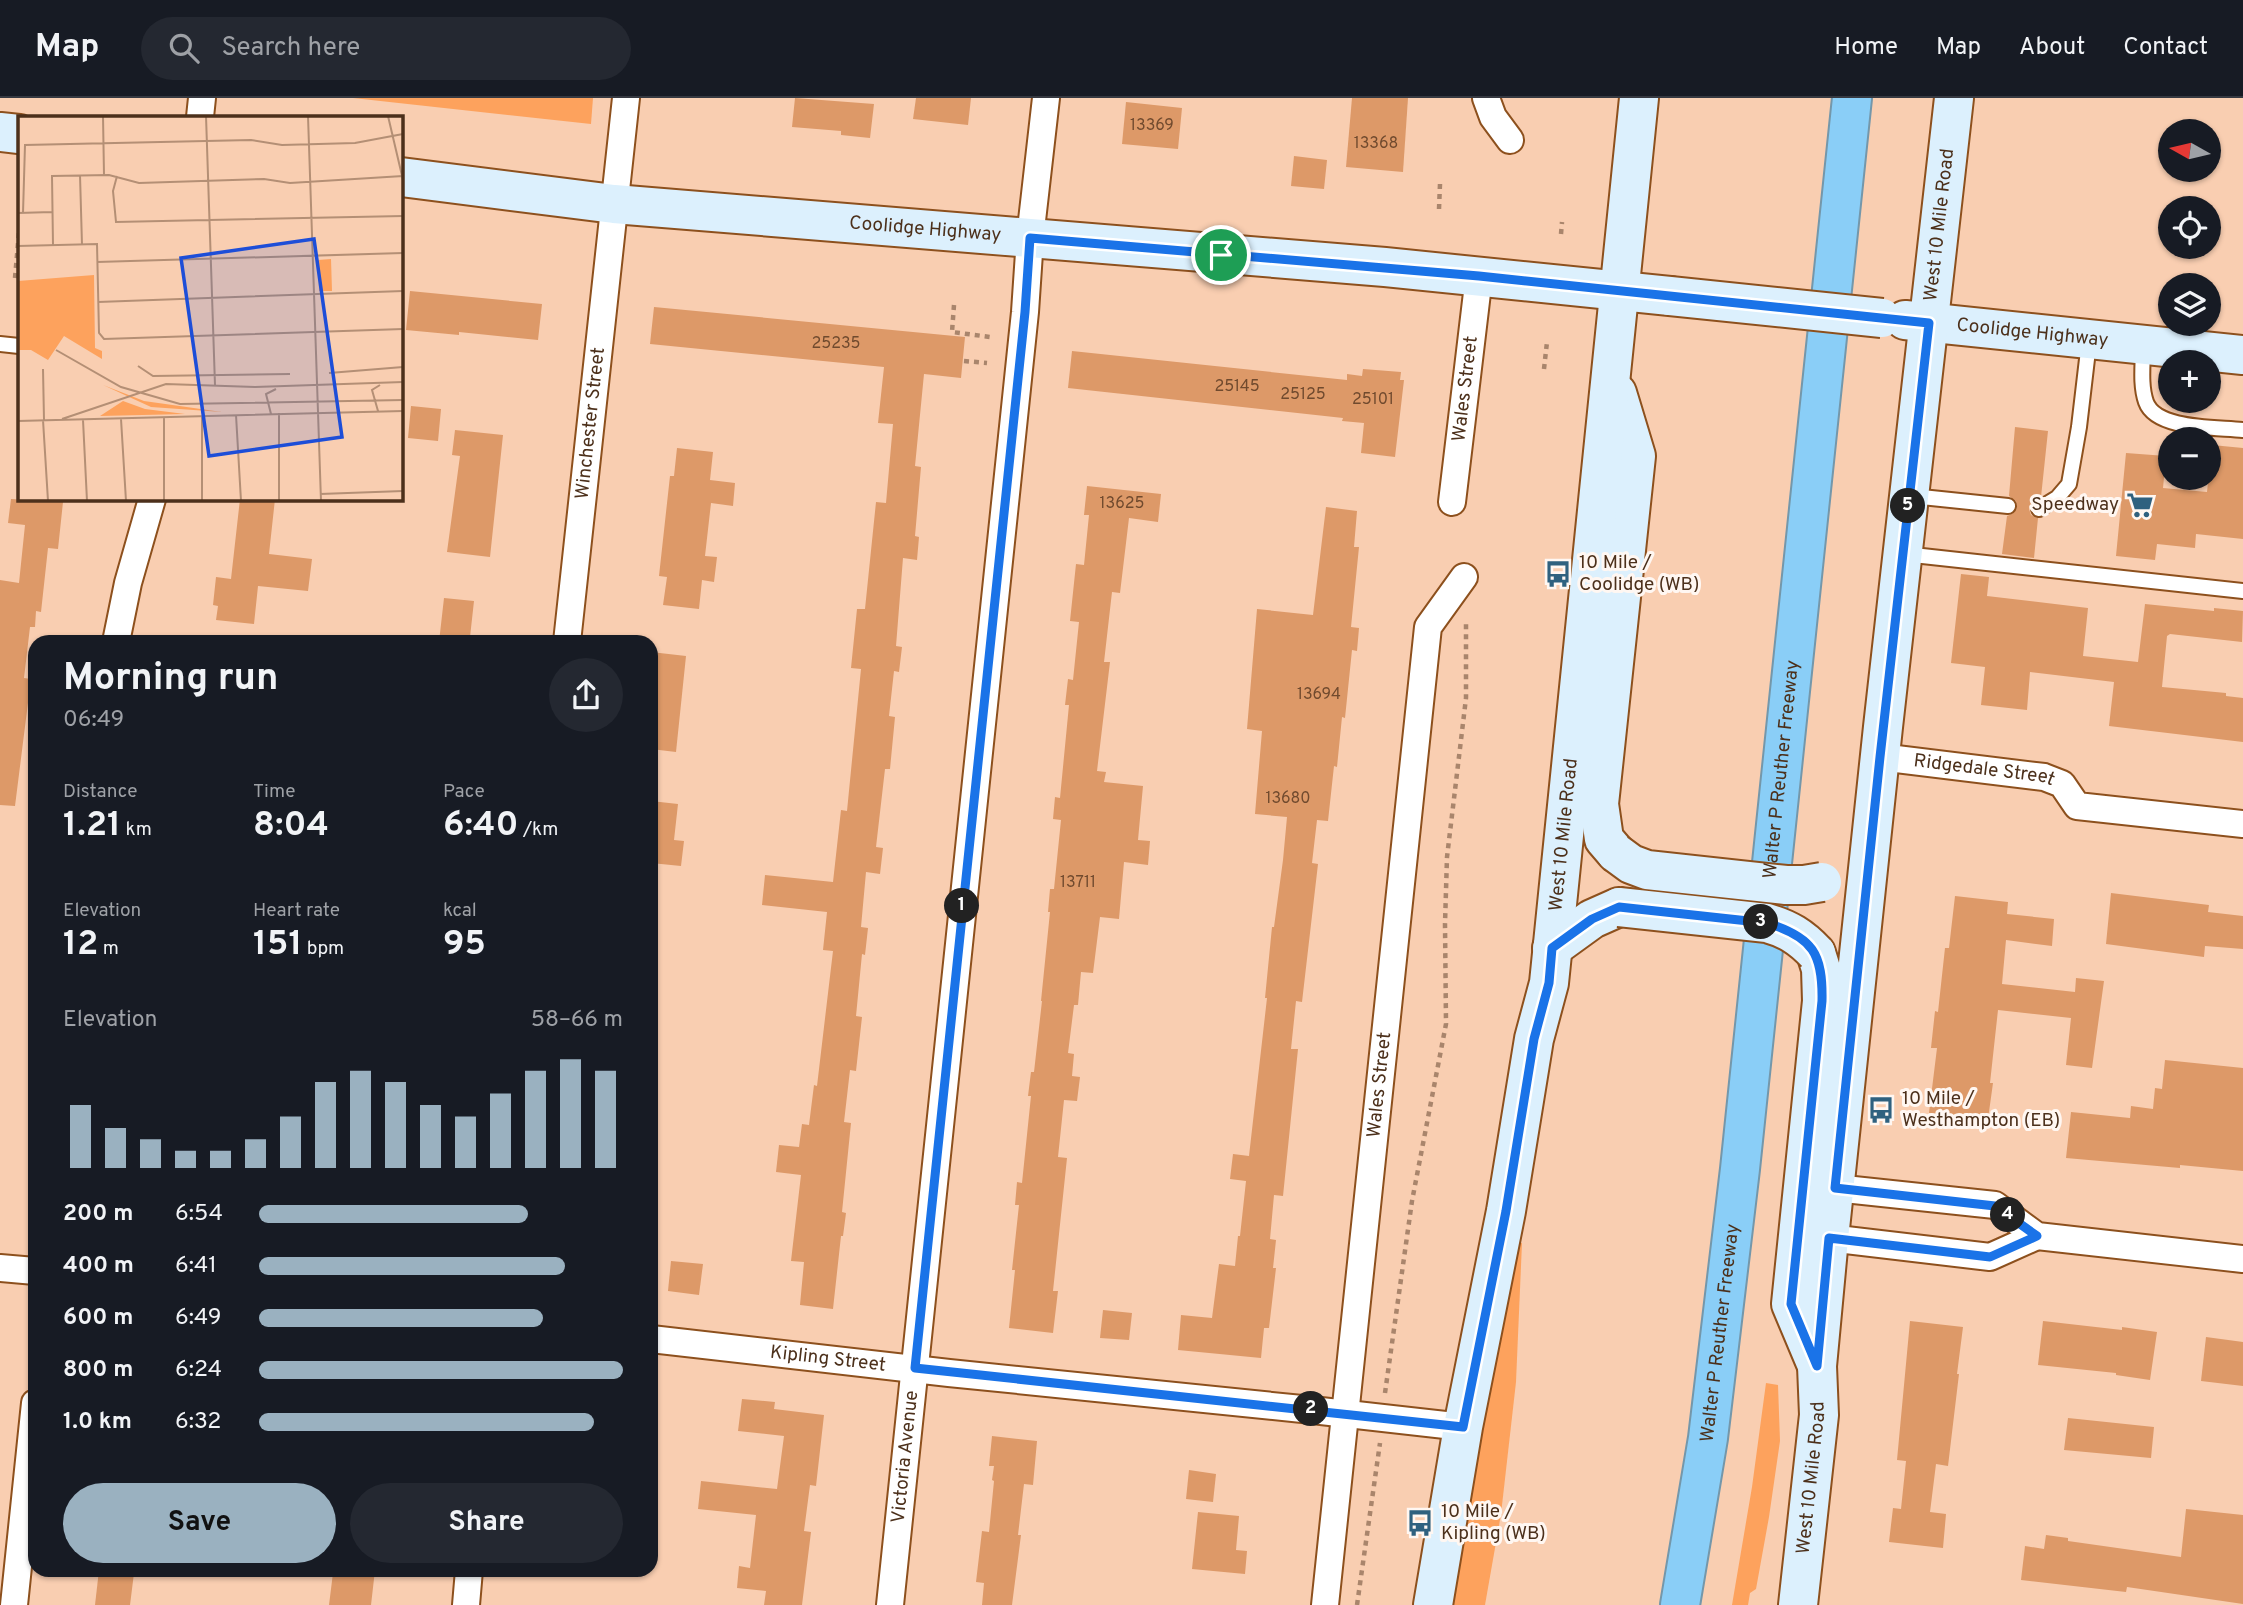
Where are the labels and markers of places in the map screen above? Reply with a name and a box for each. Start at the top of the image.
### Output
pin [1191,225,1251,285]
pin: 5 [1890,488,1926,524]
supermarket icon: Speedway [2125,490,2155,520]
place label: Speedway [2031,493,2119,517]
place label: 10 Mile / Coolidge (WB) [1579,551,1699,597]
bus stop icon: 10 Mile / Coolidge (WB) [1543,559,1573,589]
pin: 1 [944,888,979,924]
pin: 3 [1744,904,1778,940]
place label: 10 Mile / Westhampton (EB) [1902,1087,2060,1133]
bus stop icon: 10 Mile / Westhampton (EB) [1866,1095,1896,1125]
pin: 4 [1990,1198,2025,1232]
pin: 2 [1294,1392,1328,1426]
place label: 10 Mile / Kipling (WB) [1441,1500,1546,1546]
bus stop icon: 10 Mile / Kipling (WB) [1405,1508,1435,1538]

